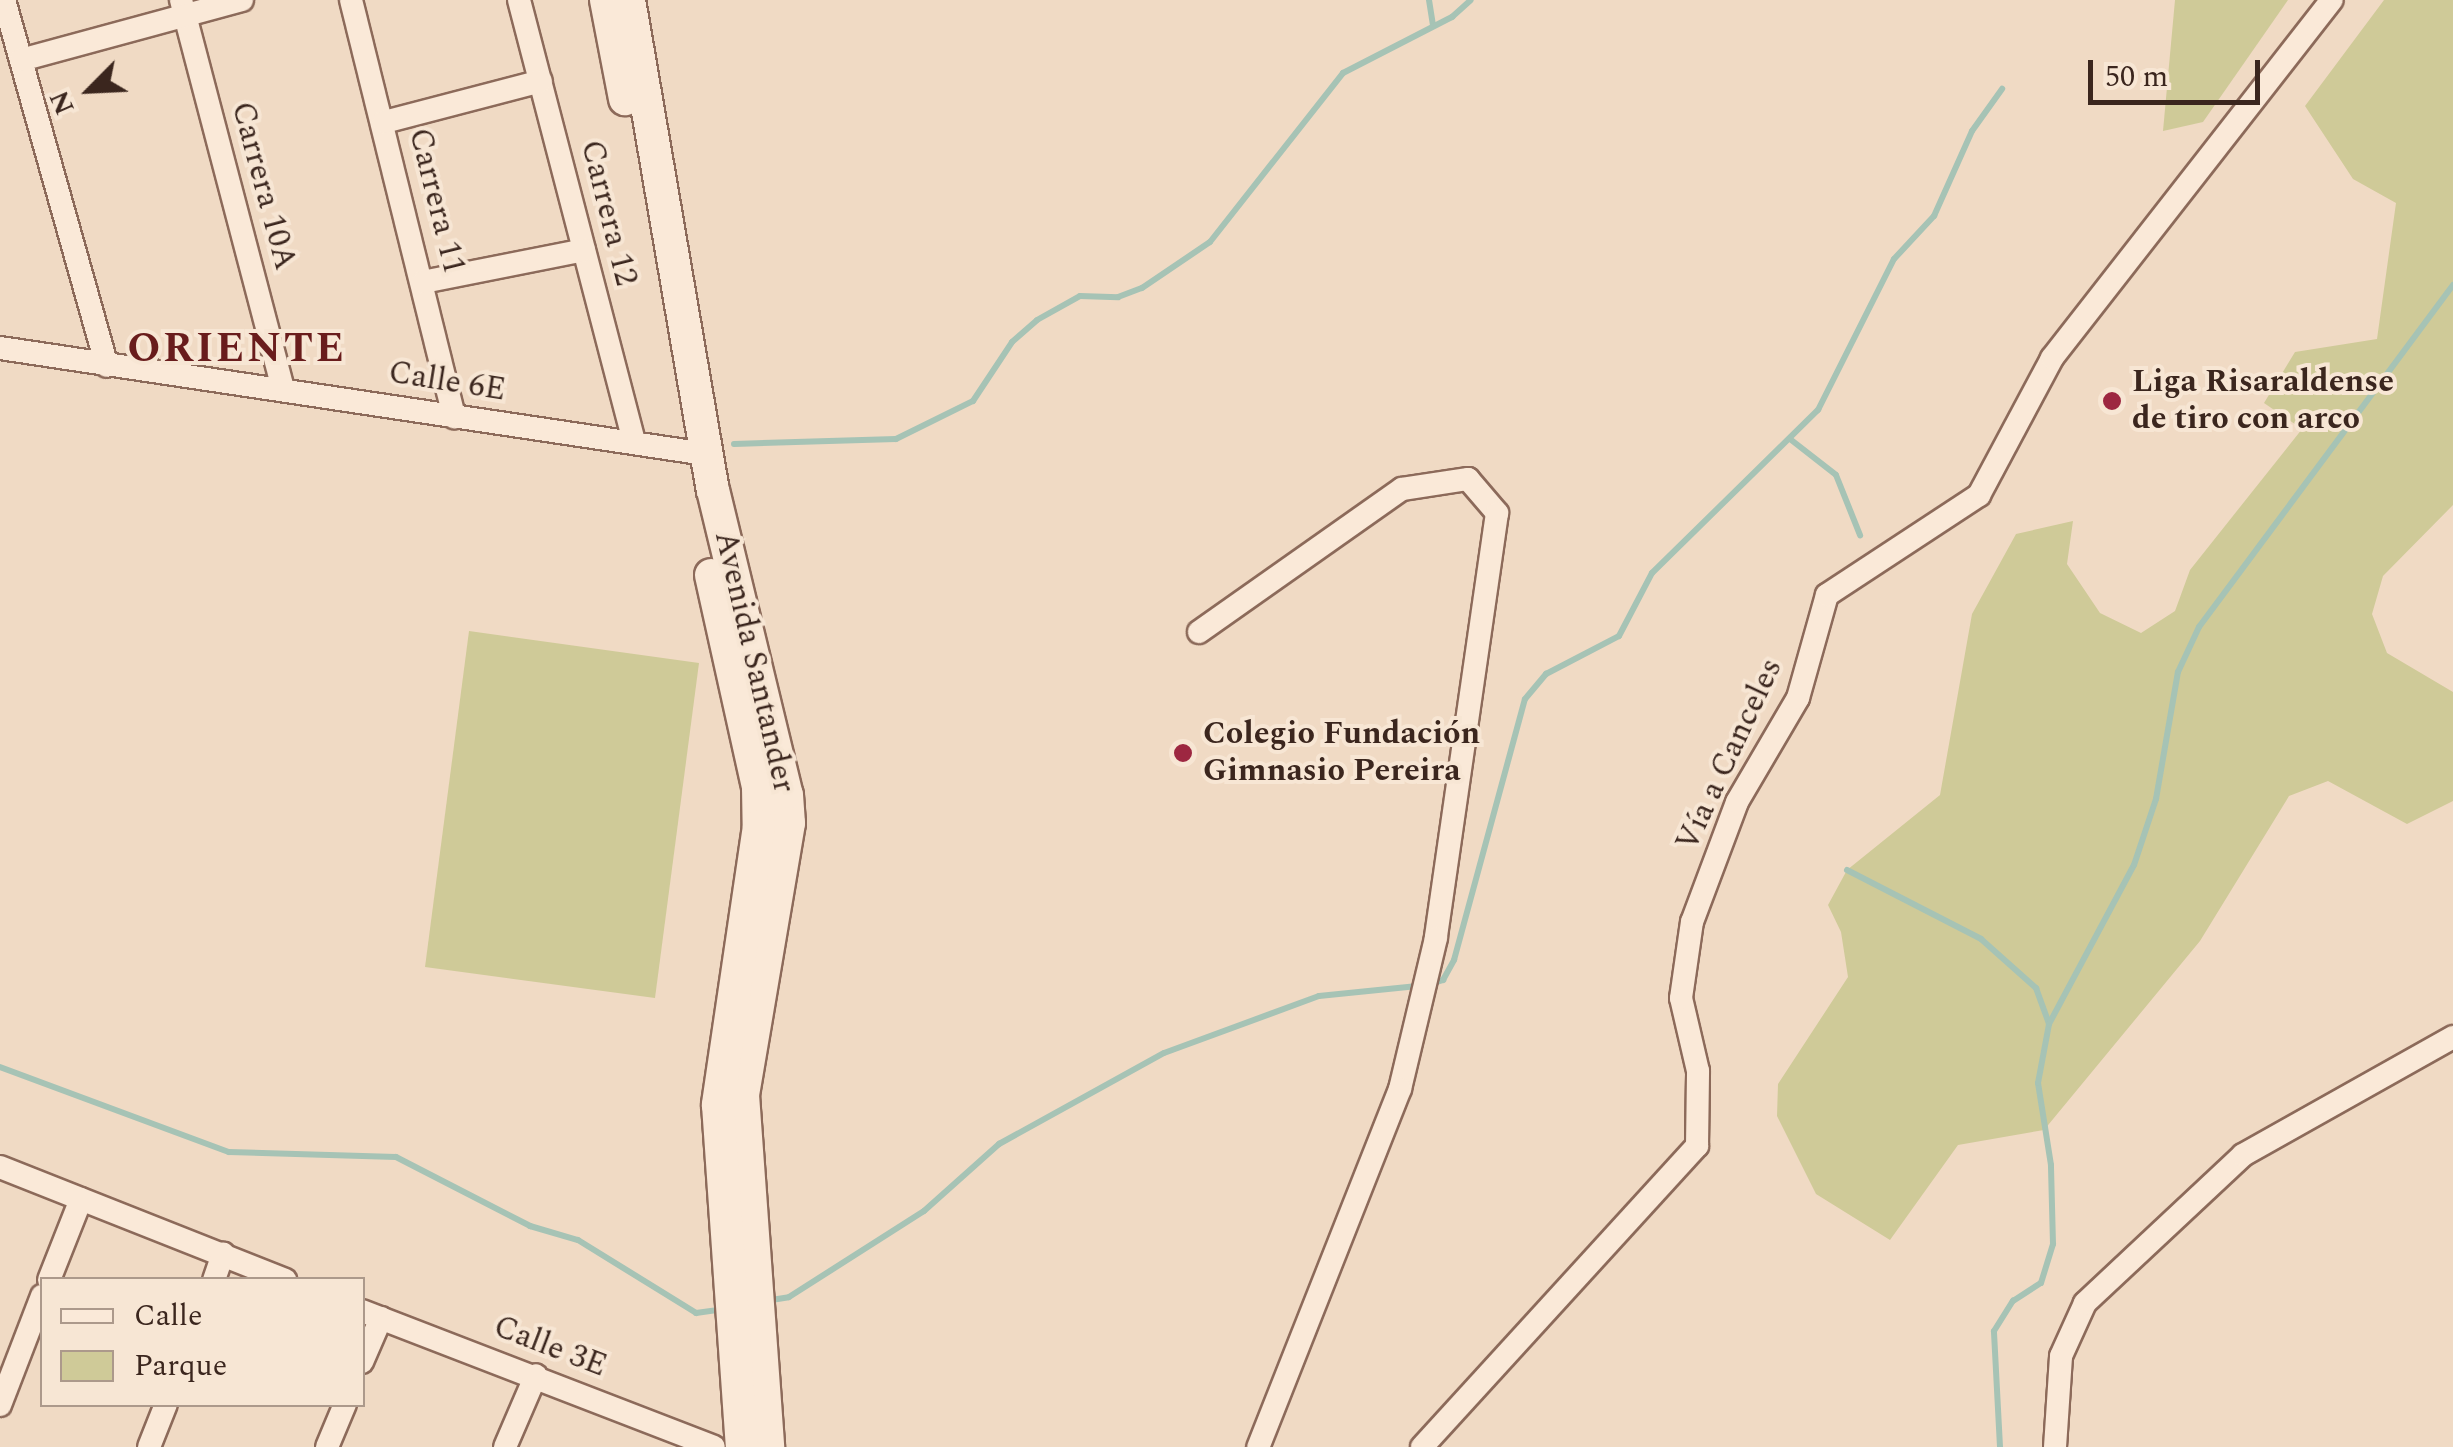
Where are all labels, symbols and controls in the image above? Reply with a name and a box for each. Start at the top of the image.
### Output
north arrow [40,40,140,140]
scale bar [2093,40,2266,102]
text: 50 m [2105,54,2168,100]
text: N [38,83,86,122]
street label: Carrera 10A [222,98,304,274]
street label: Carrera 11 [399,124,473,278]
street label: Carrera 12 [571,136,645,290]
district label: ORIENTE [127,324,347,374]
street label: Calle 6E [386,354,508,410]
place label: Liga Risaraldense de tiro con arco [2132,364,2394,439]
marker: Liga Risaraldense de tiro con arco [2101,390,2123,412]
street label: Avenida Santander [705,528,803,796]
street label: Vía a Canceles [1669,653,1791,857]
place label: Colegio Fundación Gimnasio Pereira [1203,716,1480,791]
marker: Colegio Fundación Gimnasio Pereira [1172,742,1194,764]
legend [40,1277,365,1407]
text: Calle [134,1293,202,1339]
street label: Calle 3E [488,1308,612,1386]
text: Parque [134,1343,227,1389]

